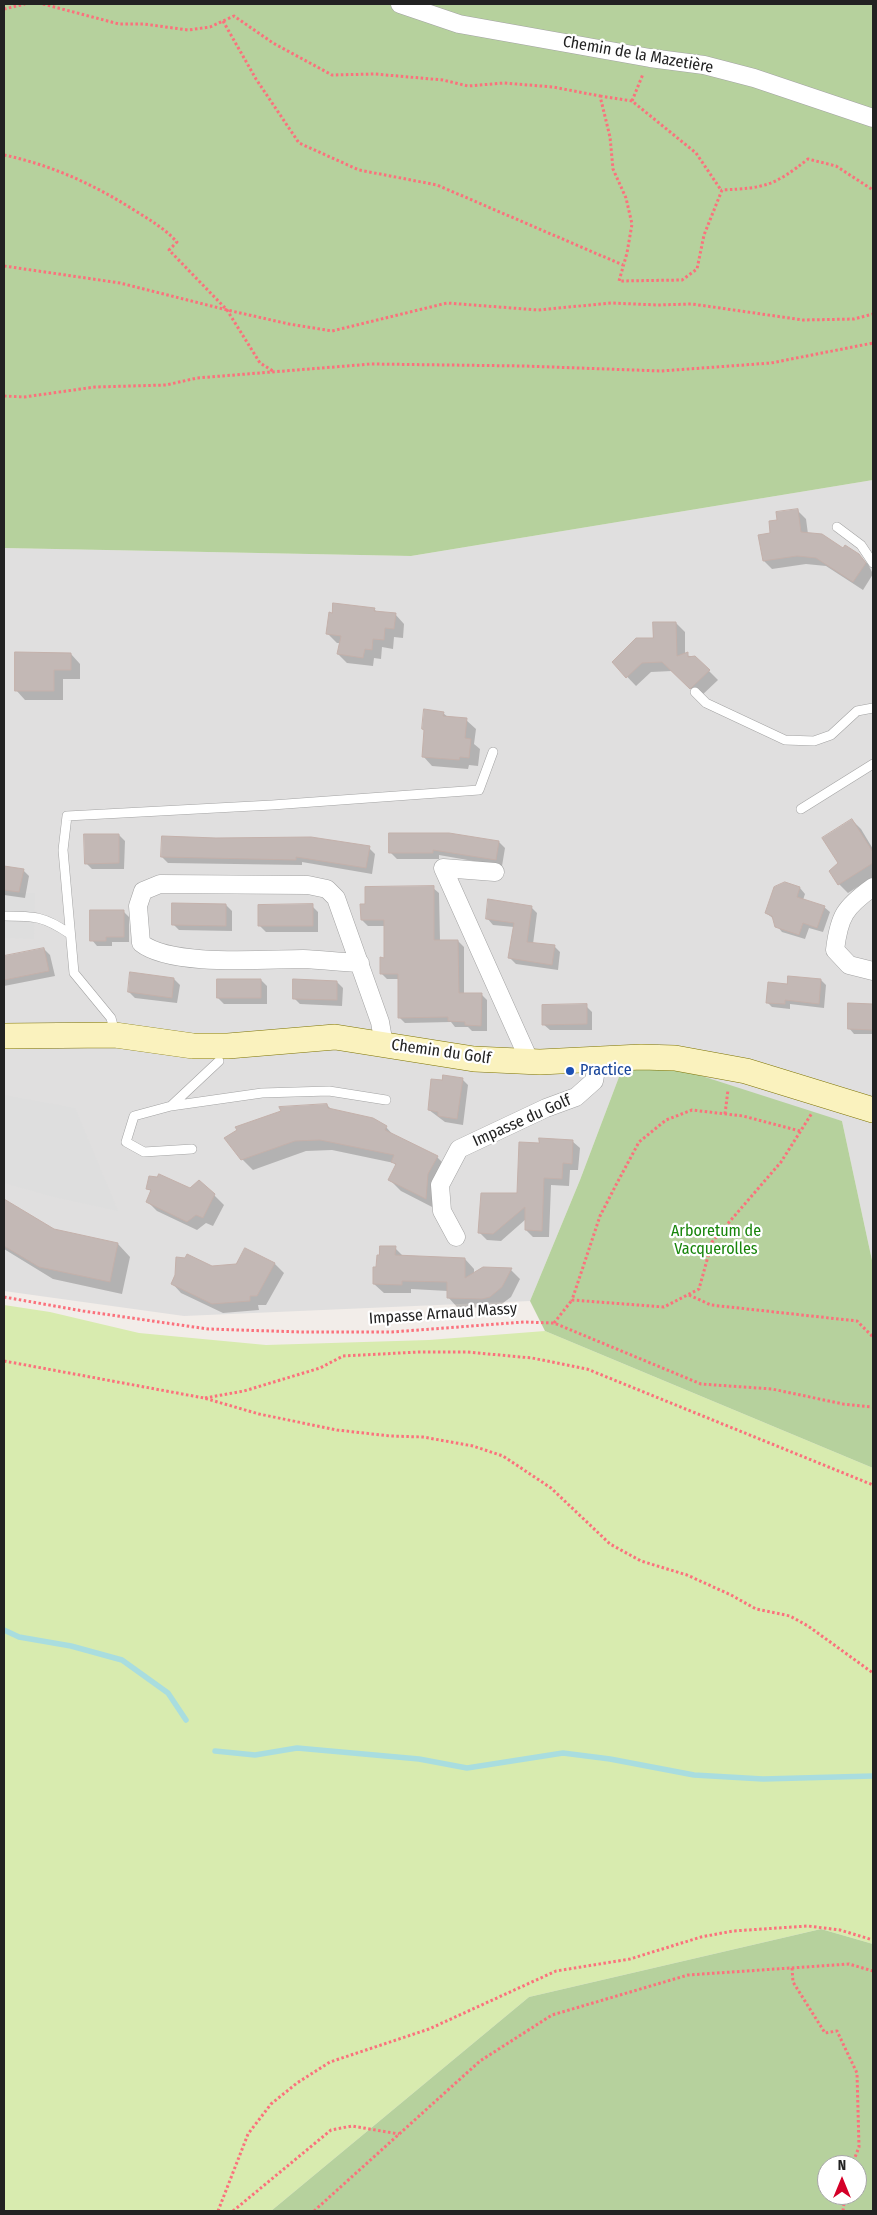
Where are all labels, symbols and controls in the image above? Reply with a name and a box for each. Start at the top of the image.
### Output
street label: Chemin de la Mazetière [561,32,715,78]
street label: Chemin du Golf [390,1036,492,1068]
place label: Practice [580,1061,632,1081]
marker: Practice [564,1065,576,1077]
street label: Impasse du Golf [470,1091,574,1151]
park label: Arboretum de Vacquerolles [671,1222,761,1260]
street label: Impasse Arnaud Massy [368,1299,518,1329]
north arrow [817,2155,867,2205]
text: N [838,2157,846,2174]

